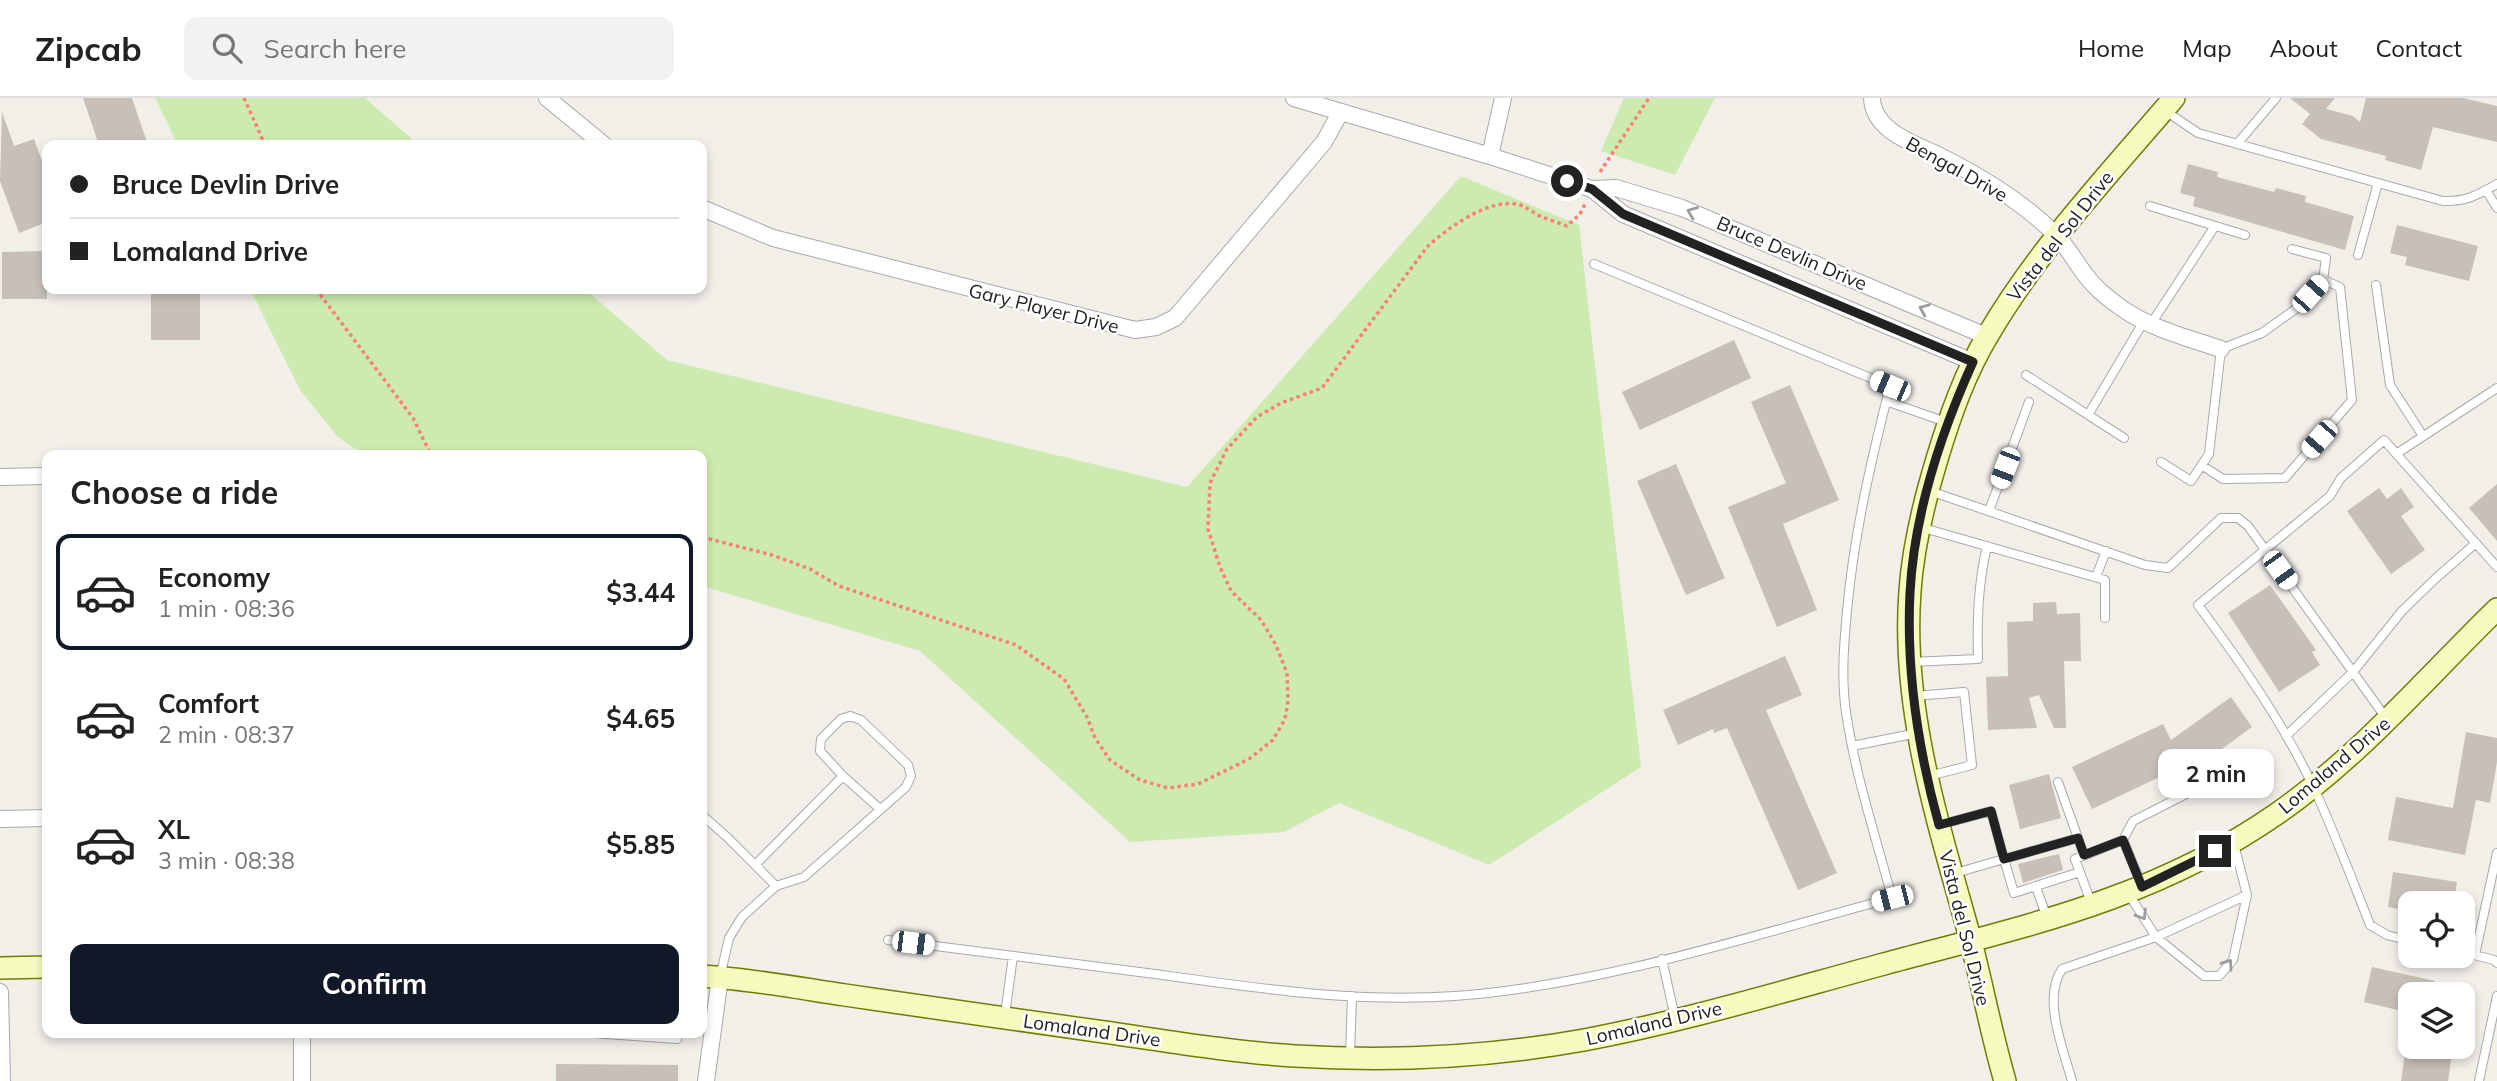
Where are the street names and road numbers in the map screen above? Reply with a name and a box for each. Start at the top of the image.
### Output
street label: Bengal Drive [1902,131,2012,207]
street label: Vista del Sol Drive [2001,166,2119,306]
street label: Bruce Devlin Drive [1713,211,1871,295]
street label: Gary Player Drive [966,278,1122,338]
street label: Lomaland Drive [2273,711,2395,819]
street label: Vista del Sol Drive [1934,848,1996,1008]
street label: Lomaland Drive [1584,996,1724,1050]
street label: Lomaland Drive [1022,1008,1162,1052]

